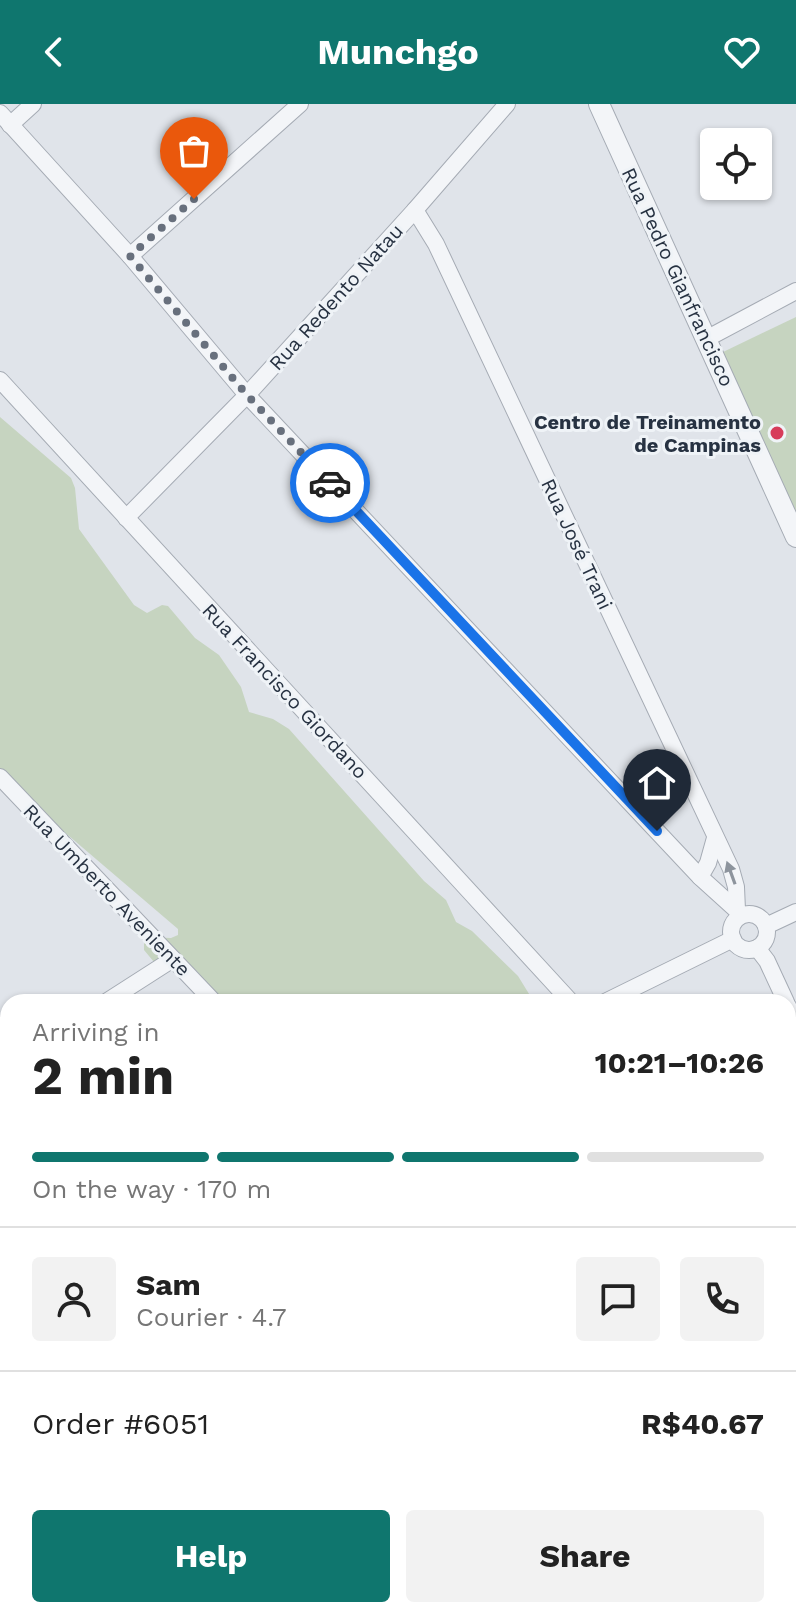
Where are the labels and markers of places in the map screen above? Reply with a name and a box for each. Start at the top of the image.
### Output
pin [160,117,228,199]
place label: Centro de Treinamento de Campinas [534,410,761,457]
marker: Centro de Treinamento de Campinas [768,424,786,442]
pin [623,749,691,831]

